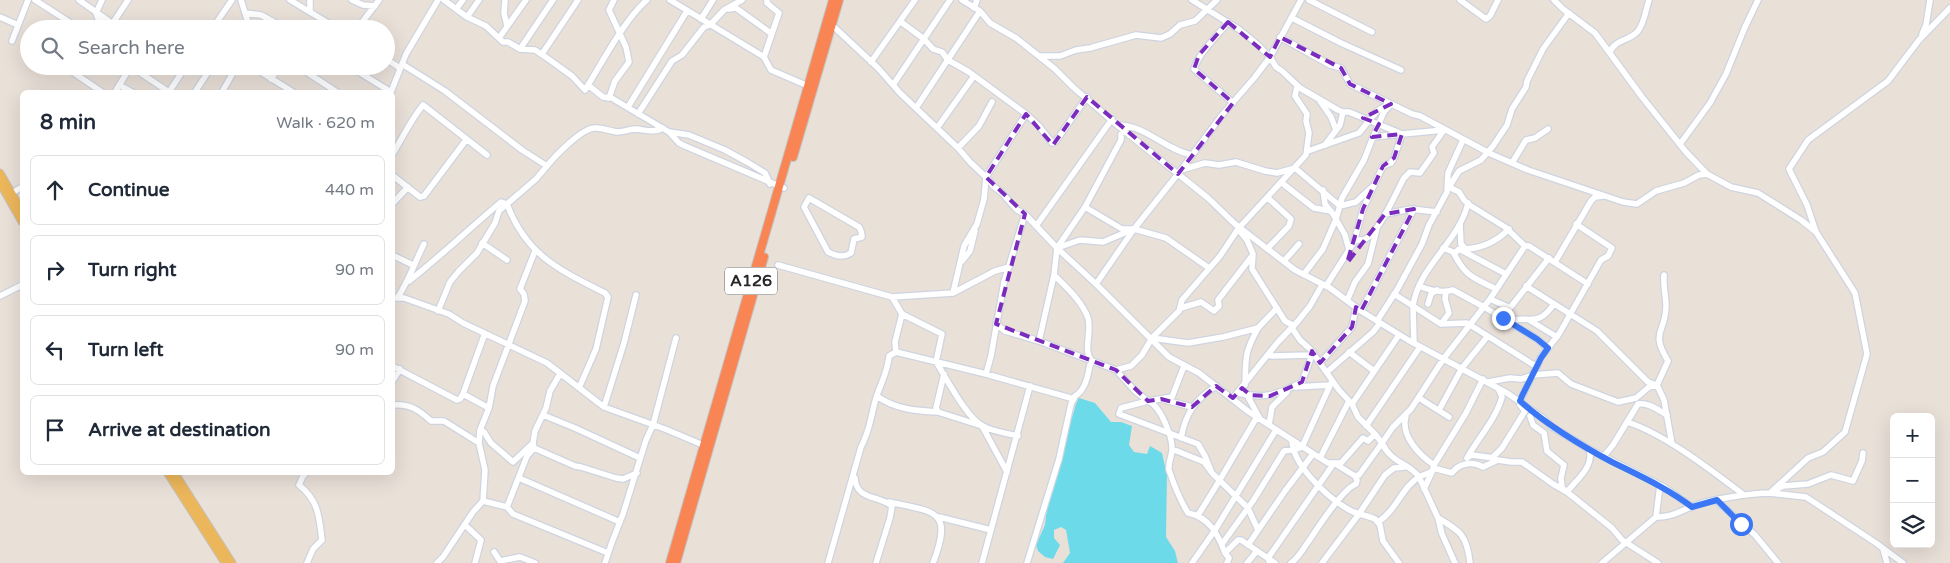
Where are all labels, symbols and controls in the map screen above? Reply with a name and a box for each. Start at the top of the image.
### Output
search box [20,20,395,75]
icon: search [38,34,66,62]
text: Search here [78,37,185,59]
text: 8 min [40,110,96,135]
text: Walk · 620 m [276,113,375,133]
icon: ahead [41,176,69,204]
text: Continue [88,179,170,201]
text: 440 m [325,180,374,200]
icon: right [41,256,69,284]
text: Turn right [88,259,176,281]
text: 90 m [335,260,374,280]
road number: A126 [725,268,777,294]
route end [1492,307,1515,330]
icon: left [41,336,69,364]
text: Turn left [88,339,164,361]
text: 90 m [335,340,374,360]
map controls [1890,413,1935,548]
button: + [1890,413,1935,458]
icon: arrive [41,416,69,444]
text: Arrive at destination [88,419,271,441]
button: − [1890,458,1935,503]
button: layers [1890,503,1935,548]
route start [1730,513,1753,536]

